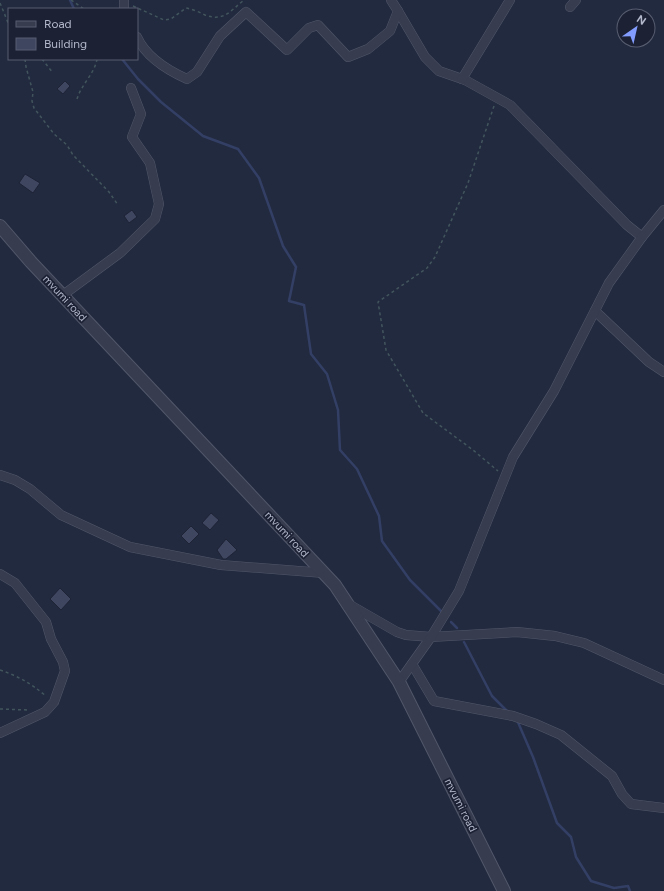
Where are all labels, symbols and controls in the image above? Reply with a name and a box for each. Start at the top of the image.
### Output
legend [8,8,138,60]
north arrow [616,8,656,48]
text: N [634,12,648,28]
text: Road [44,17,72,31]
text: Building [44,37,87,51]
street label: mvumi road [40,273,89,324]
street label: mvumi road [262,509,311,560]
street label: mvumi road [442,776,479,834]

